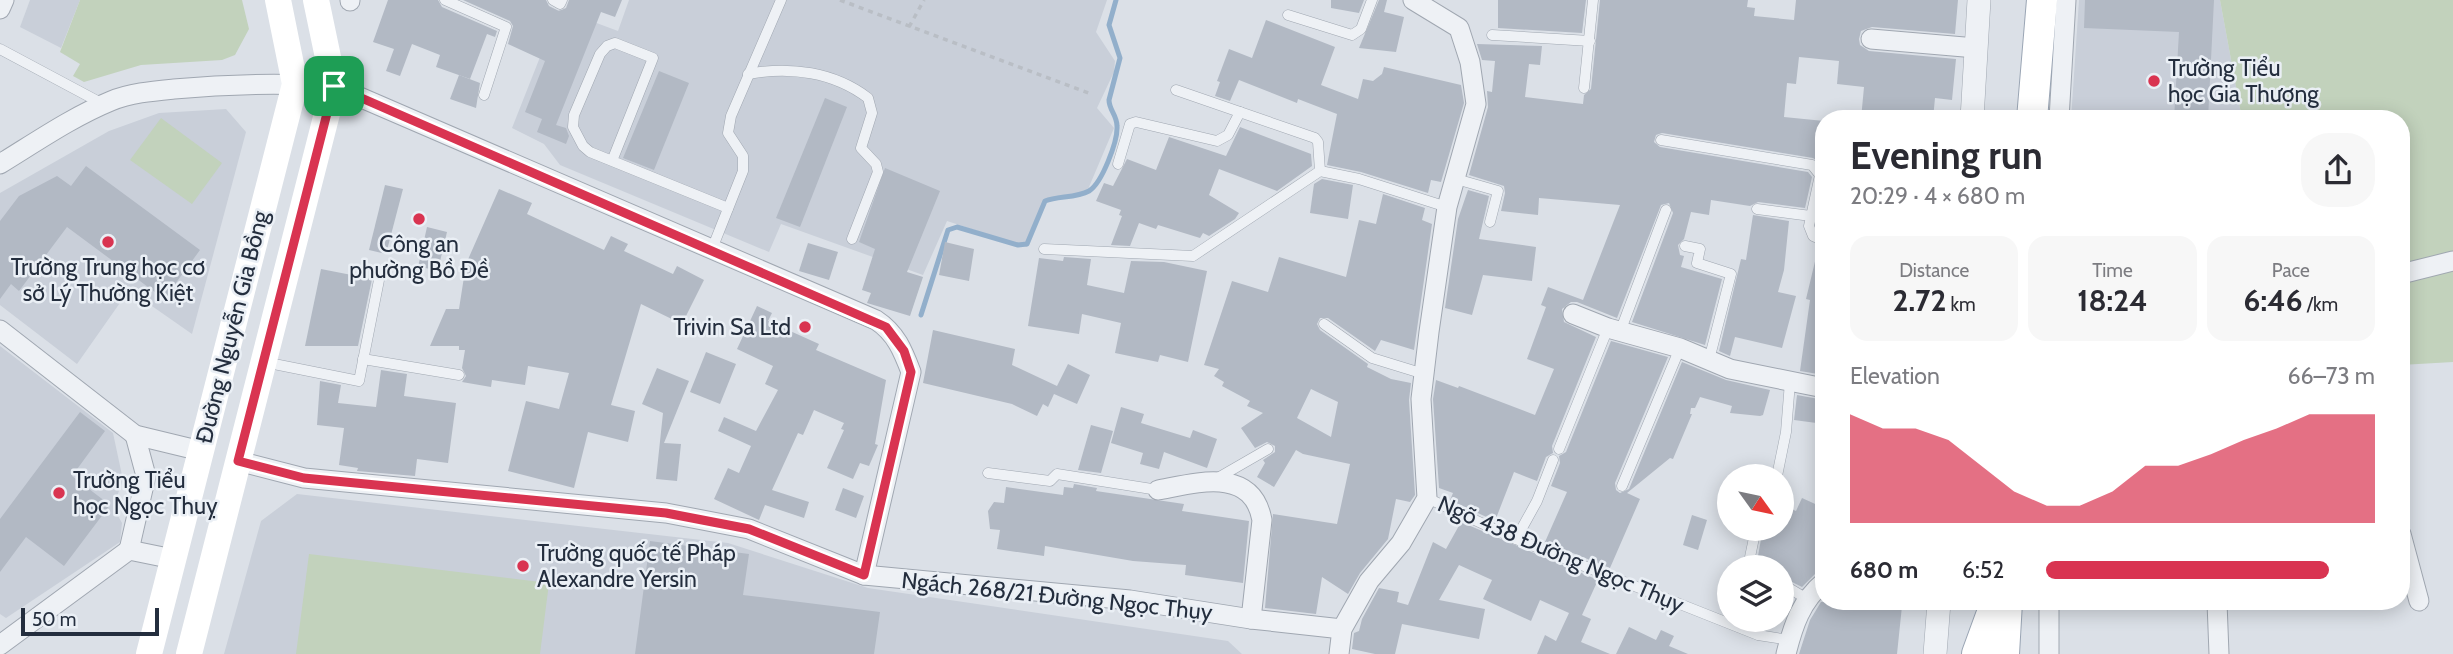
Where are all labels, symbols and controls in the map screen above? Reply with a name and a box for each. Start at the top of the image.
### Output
place label: Trường Tiểu học Gia Thượng [2168,54,2319,108]
pin [304,56,364,116]
icon: arrive [315,67,353,105]
marker: Trường Tiểu học Gia Thượng [2146,73,2162,89]
text: Evening run [1850,132,2043,179]
button: share [2301,133,2375,207]
text: 20:29 · 4 × 680 m [1850,182,2025,210]
street label: Đường Nguyễn Gia Bồng [190,207,275,446]
marker: Công an phường Bồ Đề [411,211,427,227]
place label: Công an phường Bồ Đề [349,230,489,284]
marker: Trường Trung học cơ sở Lý Thường Kiệt [100,234,116,250]
place label: Trường Trung học cơ sở Lý Thường Kiệt [11,253,205,307]
text: Distance [1899,259,1969,282]
text: Time [2092,259,2133,282]
text: Pace [2272,259,2310,282]
text: 2.72 [1893,282,1946,319]
text: 18:24 [2077,282,2148,319]
text: 6:46 [2244,282,2303,319]
text: km [1946,293,1976,316]
text: /km [2303,293,2338,316]
place label: Trivin Sa Ltd [673,313,791,341]
marker: Trivin Sa Ltd [797,319,813,335]
text: Elevation [1850,362,1940,390]
text: 66–73 m [2287,362,2375,390]
north arrow [1717,464,1794,541]
map controls [1717,464,1794,632]
place label: Trường Tiểu học Ngọc Thuỵ [73,466,218,520]
marker: Trường Tiểu học Ngọc Thuỵ [51,485,67,501]
street label: Ngõ 438 Đường Ngọc Thụy [1434,489,1689,619]
place label: Trường quốc tế Pháp Alexandre Yersin [537,539,736,593]
button: layers [1717,555,1794,632]
text: 680 m [1850,556,1918,584]
text: 6:52 [1962,556,2004,584]
marker: Trường quốc tế Pháp Alexandre Yersin [515,558,531,574]
street label: Ngách 268/21 Đường Ngọc Thụy [900,566,1214,626]
scale bar [21,605,159,637]
text: 50 m [32,608,76,631]

